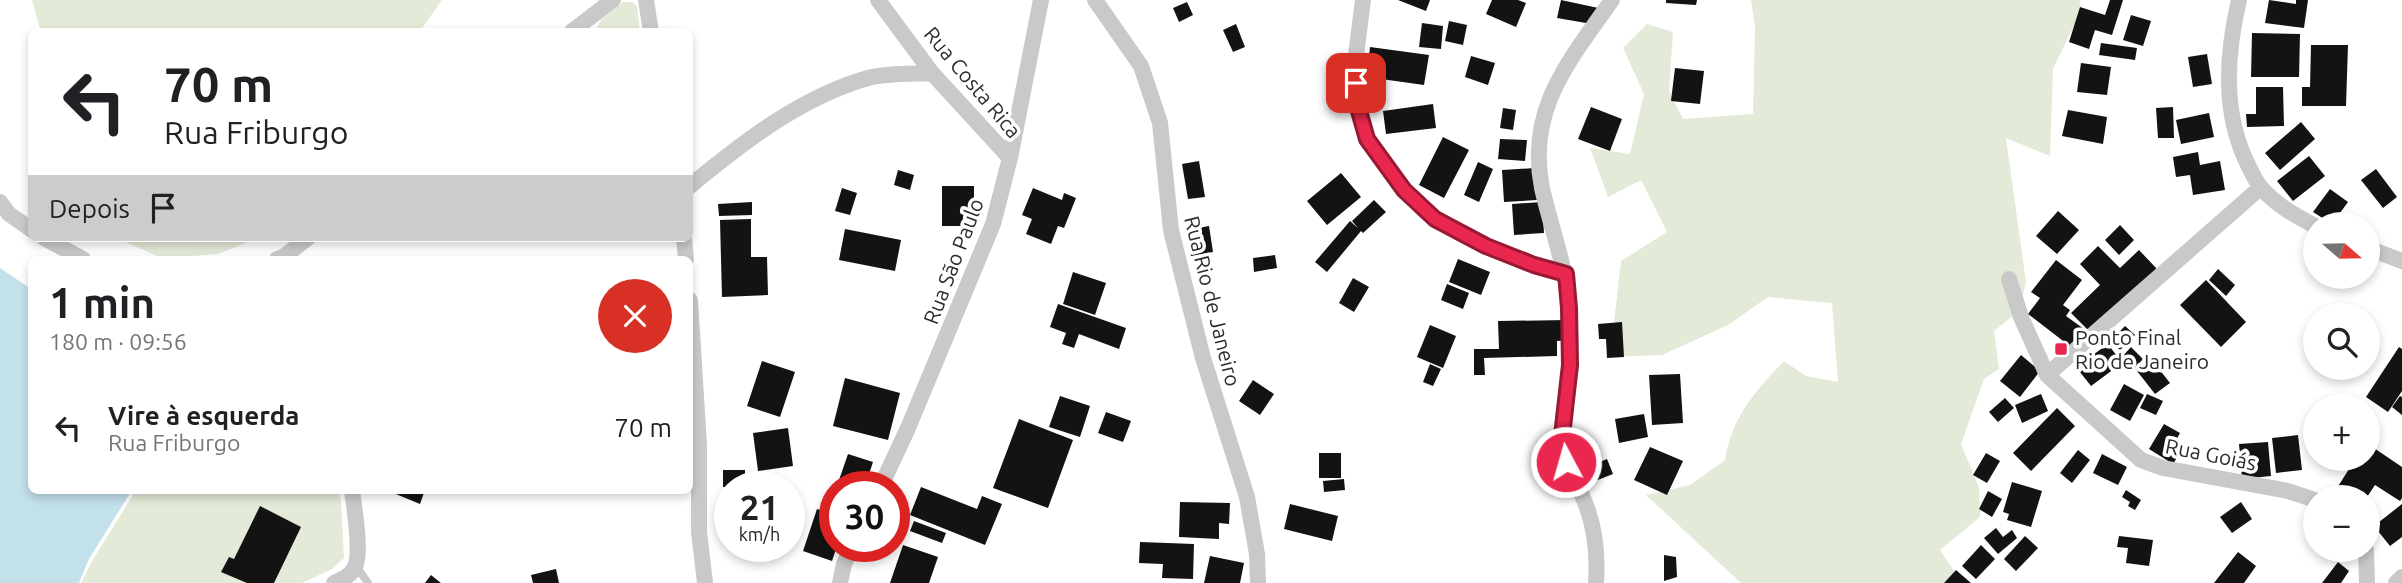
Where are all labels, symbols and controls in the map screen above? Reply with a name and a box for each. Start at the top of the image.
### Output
street label: Rua Costa Rica [920,22,1026,142]
pin [1326,53,1386,113]
icon: left [49,56,140,147]
text: 70 m [164,56,273,111]
icon: arrive [1337,64,1375,102]
text: Rua Friburgo [164,114,348,150]
icon: arrive [144,189,182,227]
text: Depois [49,194,130,223]
street label: Rua São Paulo [918,195,988,327]
north arrow [2303,212,2380,289]
map controls [2303,212,2380,562]
street label: Rua Rio de Janeiro [1180,213,1246,389]
text: 1 min [49,279,155,326]
button: close [598,279,672,353]
button: search [2303,303,2380,380]
place label: Ponto Final Rio de Janeiro [2075,325,2209,373]
text: 180 m · 09:56 [49,329,187,354]
marker: Ponto Final Rio de Janeiro [2053,341,2069,357]
button: + [2303,394,2380,471]
text: Vire à esquerda [108,401,299,430]
icon: left [49,409,87,447]
text: 70 m [614,413,672,442]
position arrow [1529,425,1603,499]
text: Rua Friburgo [108,430,241,455]
street label: Rua Goiás [2164,433,2258,475]
speed limit sign: 30 [819,471,910,562]
button: − [2303,485,2380,562]
text: 21 [740,487,779,527]
text: km/h [739,524,780,544]

